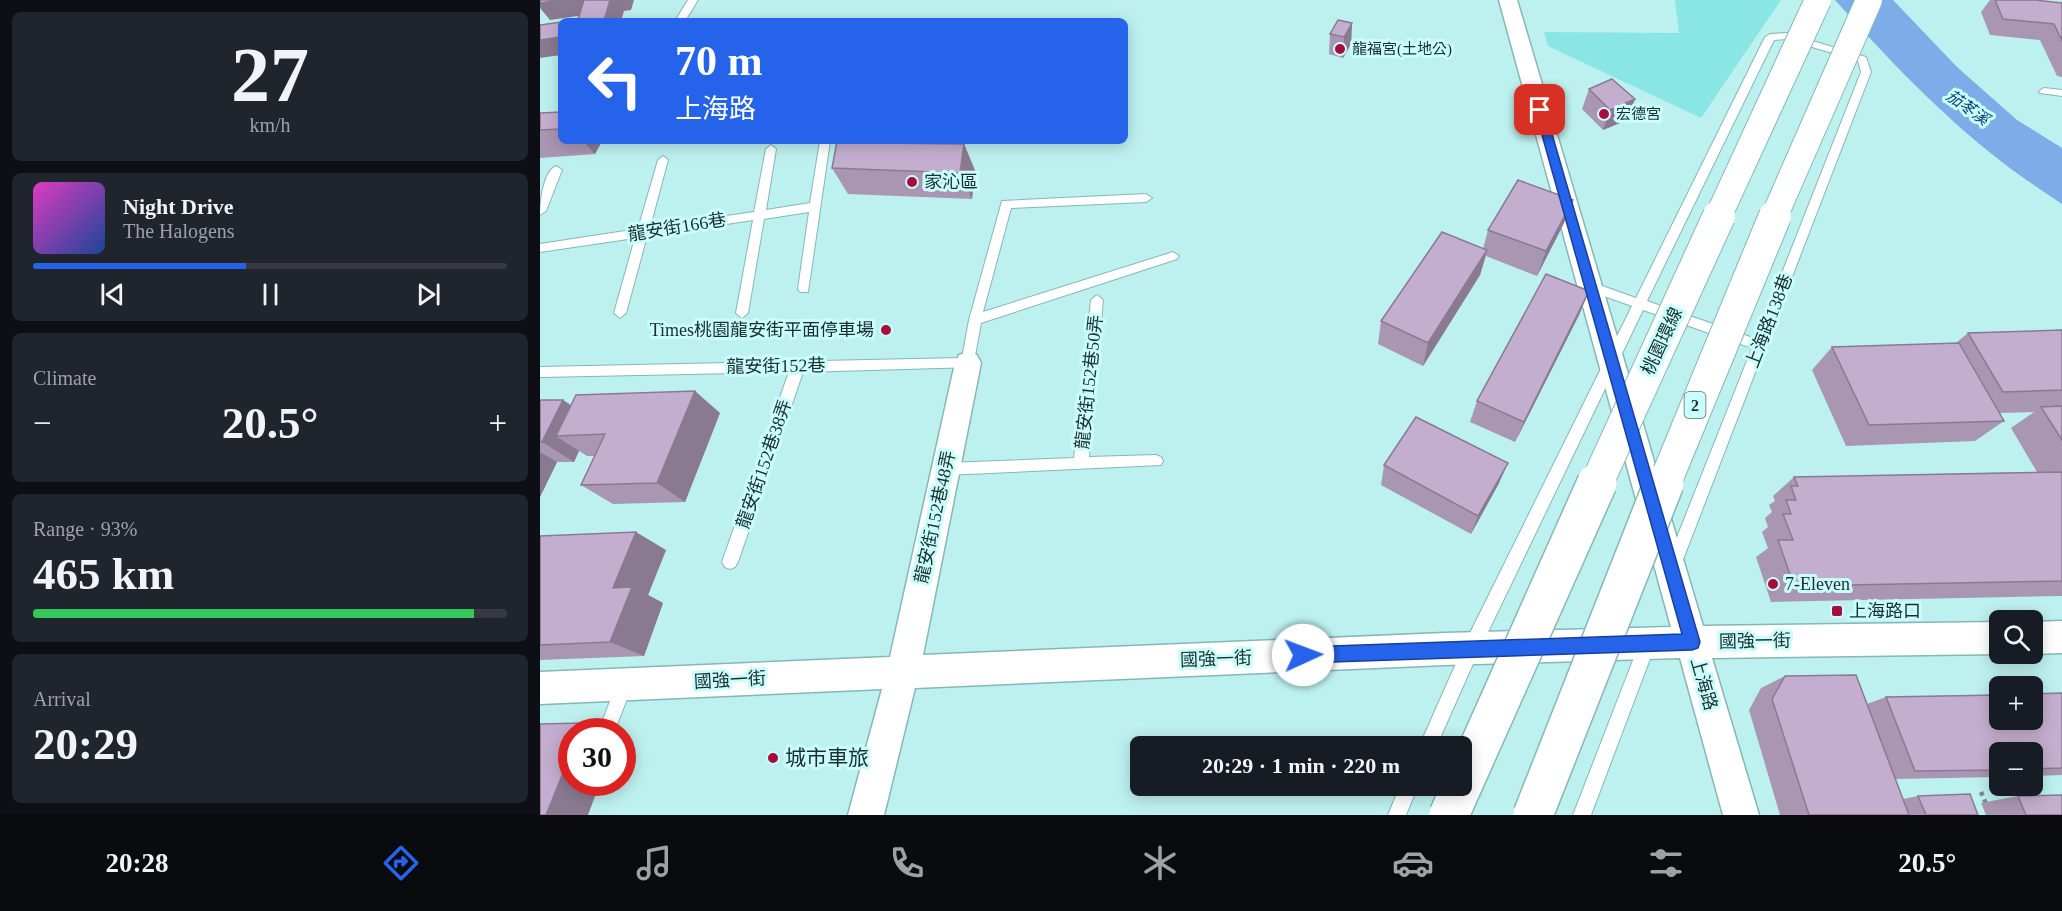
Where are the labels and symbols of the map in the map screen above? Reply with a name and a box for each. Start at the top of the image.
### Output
place label: 龍福宮(土地公) [1352,40,1452,58]
marker: 龍福宮(土地公) [1333,42,1347,56]
pin [1514,84,1565,135]
water label: 茄苳溪 [1943,87,1994,129]
place label: 宏德宮 [1616,105,1661,122]
marker: 宏德宮 [1597,107,1611,121]
place label: 家沁區 [924,172,978,192]
marker: 家沁區 [905,175,919,189]
street label: 龍安街166巷 [627,209,727,245]
street label: 上海路138巷 [1742,271,1796,371]
street label: 桃園環線 [1638,304,1686,378]
street label: 龍安街152巷50弄 [1072,314,1106,450]
place label: Times桃園龍安街平面停車場 [650,320,874,340]
marker: Times桃園龍安街平面停車場 [879,323,893,337]
street label: 龍安街152巷 [726,355,826,377]
road number: 2 [1684,392,1706,418]
street label: 龍安街152巷38弄 [733,397,795,531]
street label: 龍安街152巷48弄 [911,449,959,585]
place label: 7-Eleven [1785,574,1850,594]
marker: 7-Eleven [1766,577,1780,591]
place label: 上海路口 [1849,601,1921,621]
marker: 上海路口 [1830,604,1844,618]
position arrow [1271,623,1335,687]
street label: 國強一街 [1719,630,1791,652]
street label: 國強一街 [1180,648,1252,670]
street label: 上海路 [1687,655,1721,713]
street label: 國強一街 [694,668,766,692]
speed limit sign: 30 [558,718,636,796]
place label: 城市車旅 [785,746,869,770]
marker: 城市車旅 [766,751,780,765]

